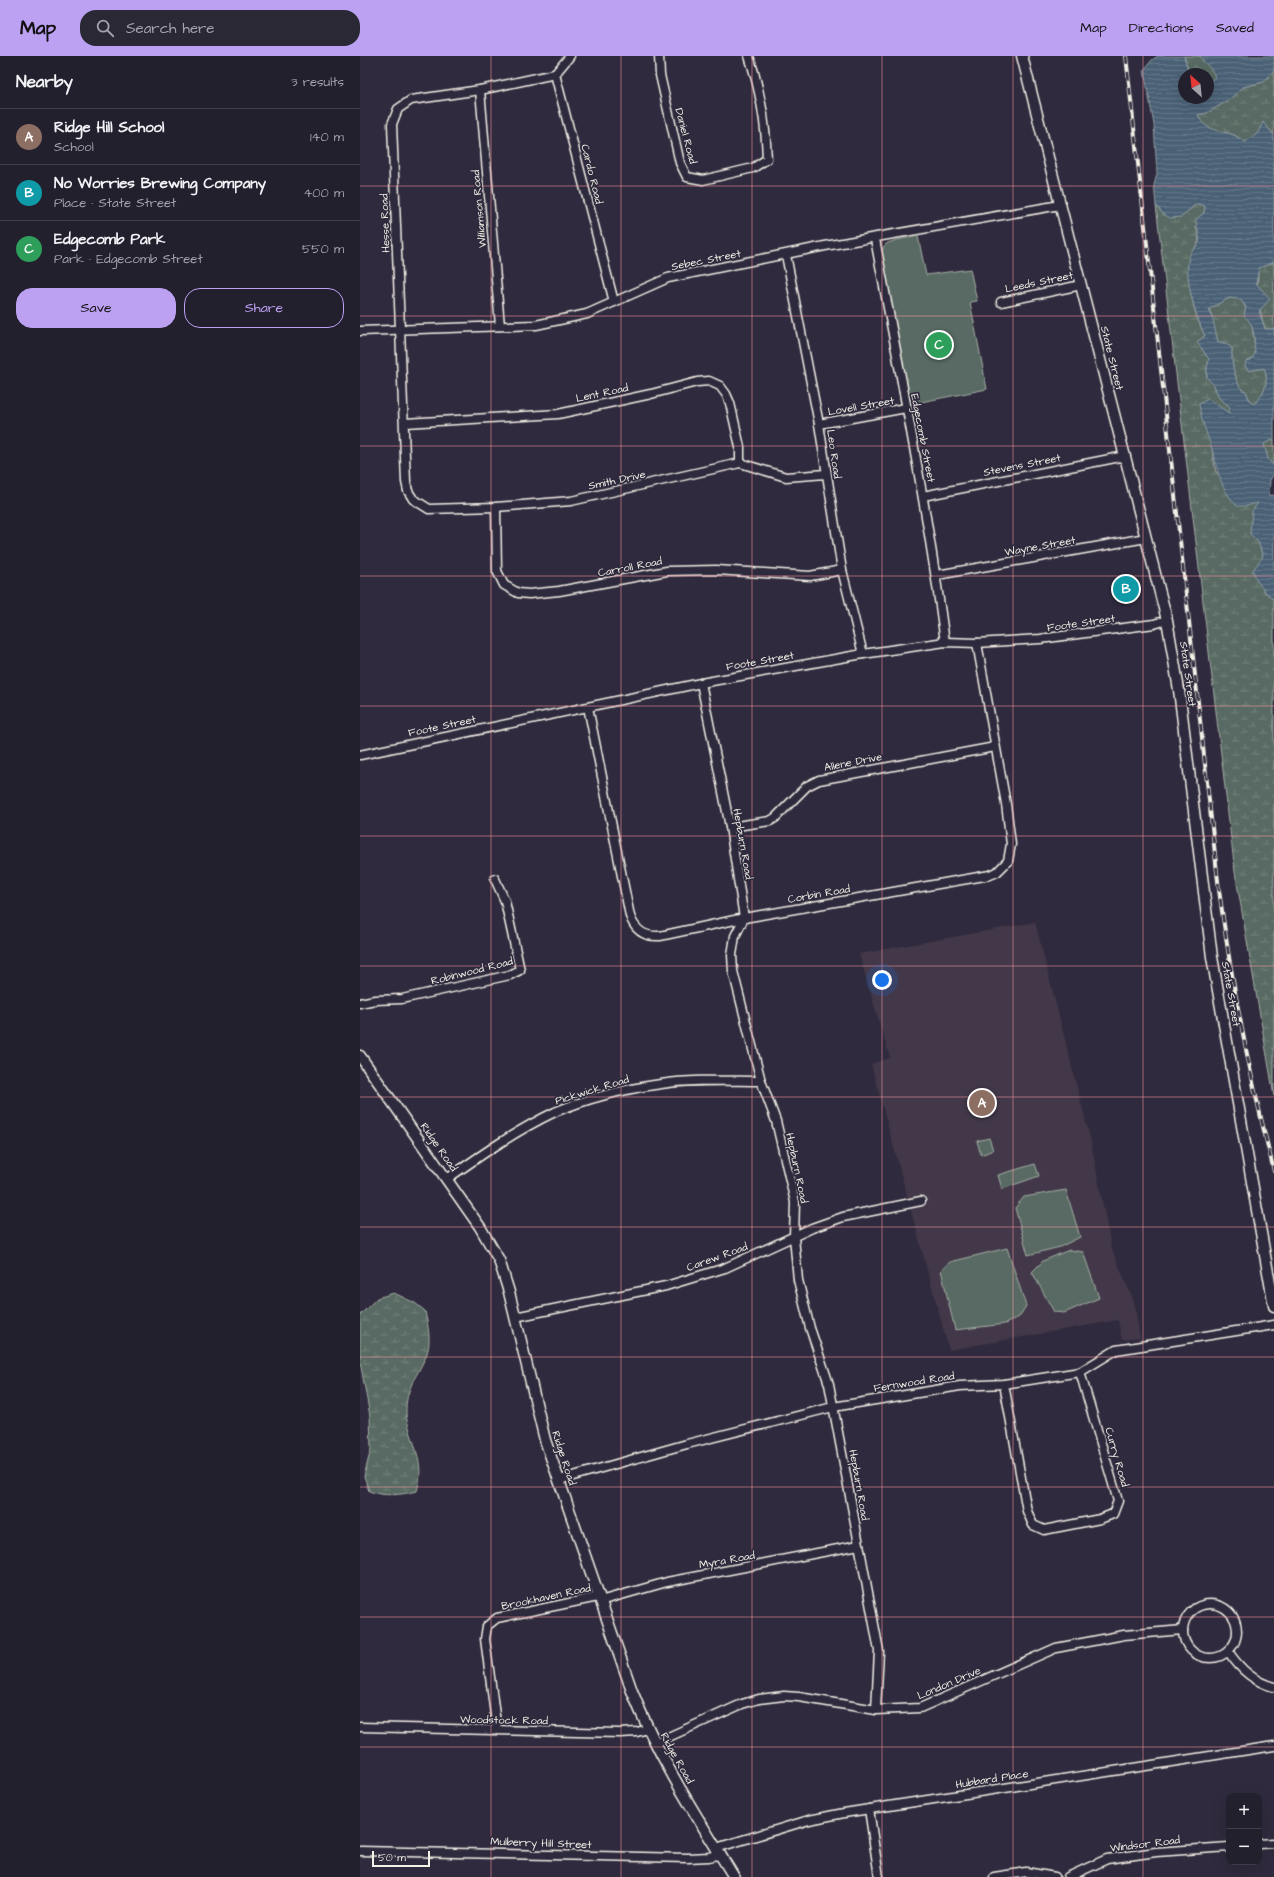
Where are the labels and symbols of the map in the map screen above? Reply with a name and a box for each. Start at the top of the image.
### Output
north arrow [1178,68,1214,104]
street label: Daniel Road [671,106,701,166]
street label: Cardo Road [577,143,607,206]
street label: Williamson Road [468,169,490,249]
street label: Hesse Road [376,193,394,253]
street label: Sebec Street [670,246,743,274]
street label: Leeds Street [1004,267,1075,297]
street label: State Street [1097,324,1127,392]
pin: C [926,330,952,360]
street label: Lent Road [574,380,630,406]
street label: Edgecomb Street [906,392,939,484]
street label: Lovell Street [827,393,896,419]
street label: Leo Road [823,428,845,480]
street label: Stevens Street [982,450,1062,480]
street label: Smith Drive [587,467,647,493]
street label: Wayne Street [1003,532,1077,561]
street label: Carroll Road [597,553,664,581]
pin: B [1113,574,1139,604]
street label: Foote Street [1046,611,1117,635]
street label: State Street [1176,640,1200,708]
street label: Foote Street [725,648,796,674]
street label: Foote Street [407,711,478,740]
street label: Allene Drive [823,749,883,775]
street label: Hepburn Road [729,807,757,881]
street label: Corbin Road [787,881,852,907]
street label: Robinwood Road [429,953,515,988]
street label: State Street [1218,960,1244,1028]
your location [872,970,892,990]
street label: Pickwick Road [553,1072,631,1108]
pin: A [969,1088,995,1118]
street label: Ridge Road [416,1120,462,1175]
street label: Hepburn Road [782,1131,812,1205]
street label: Carew Road [684,1239,750,1275]
street label: Fernwood Road [872,1368,956,1396]
street label: Curry Road [1100,1426,1133,1489]
street label: Ridge Road [547,1429,580,1488]
street label: Hepburn Road [845,1448,873,1522]
street label: Myra Road [698,1548,757,1573]
street label: Brookhaven Road [500,1580,592,1614]
street label: London Drive [915,1663,983,1703]
street label: Woodstock Road [460,1712,548,1728]
street label: Ridge Road [656,1730,697,1787]
street label: Hubbard Place [954,1766,1030,1792]
street label: Windsor Road [1109,1832,1181,1856]
street label: Mulberry Hill Street [490,1834,592,1853]
scale bar [372,1849,430,1868]

